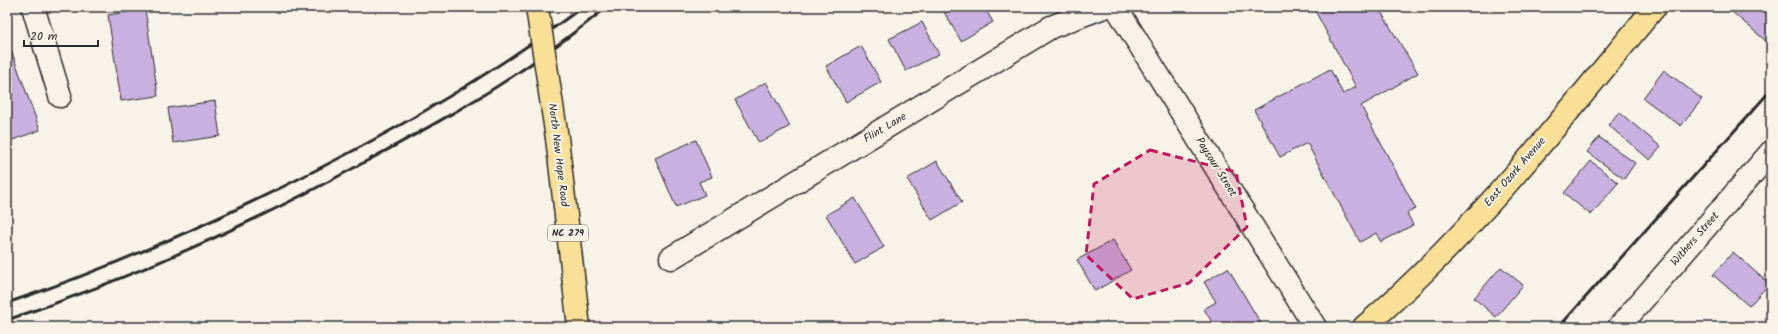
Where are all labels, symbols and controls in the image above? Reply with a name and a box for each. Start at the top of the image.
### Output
scale bar [24,22,98,48]
text: 20 m [30,27,58,46]
street label: North New Hope Road [543,102,573,208]
street label: Flint Lane [860,108,910,148]
street label: East Ozark Avenue [1480,133,1550,211]
street label: Paysour Street [1191,134,1242,201]
street label: Withers Street [1666,207,1724,270]
road number: NC 279 [548,225,588,241]

